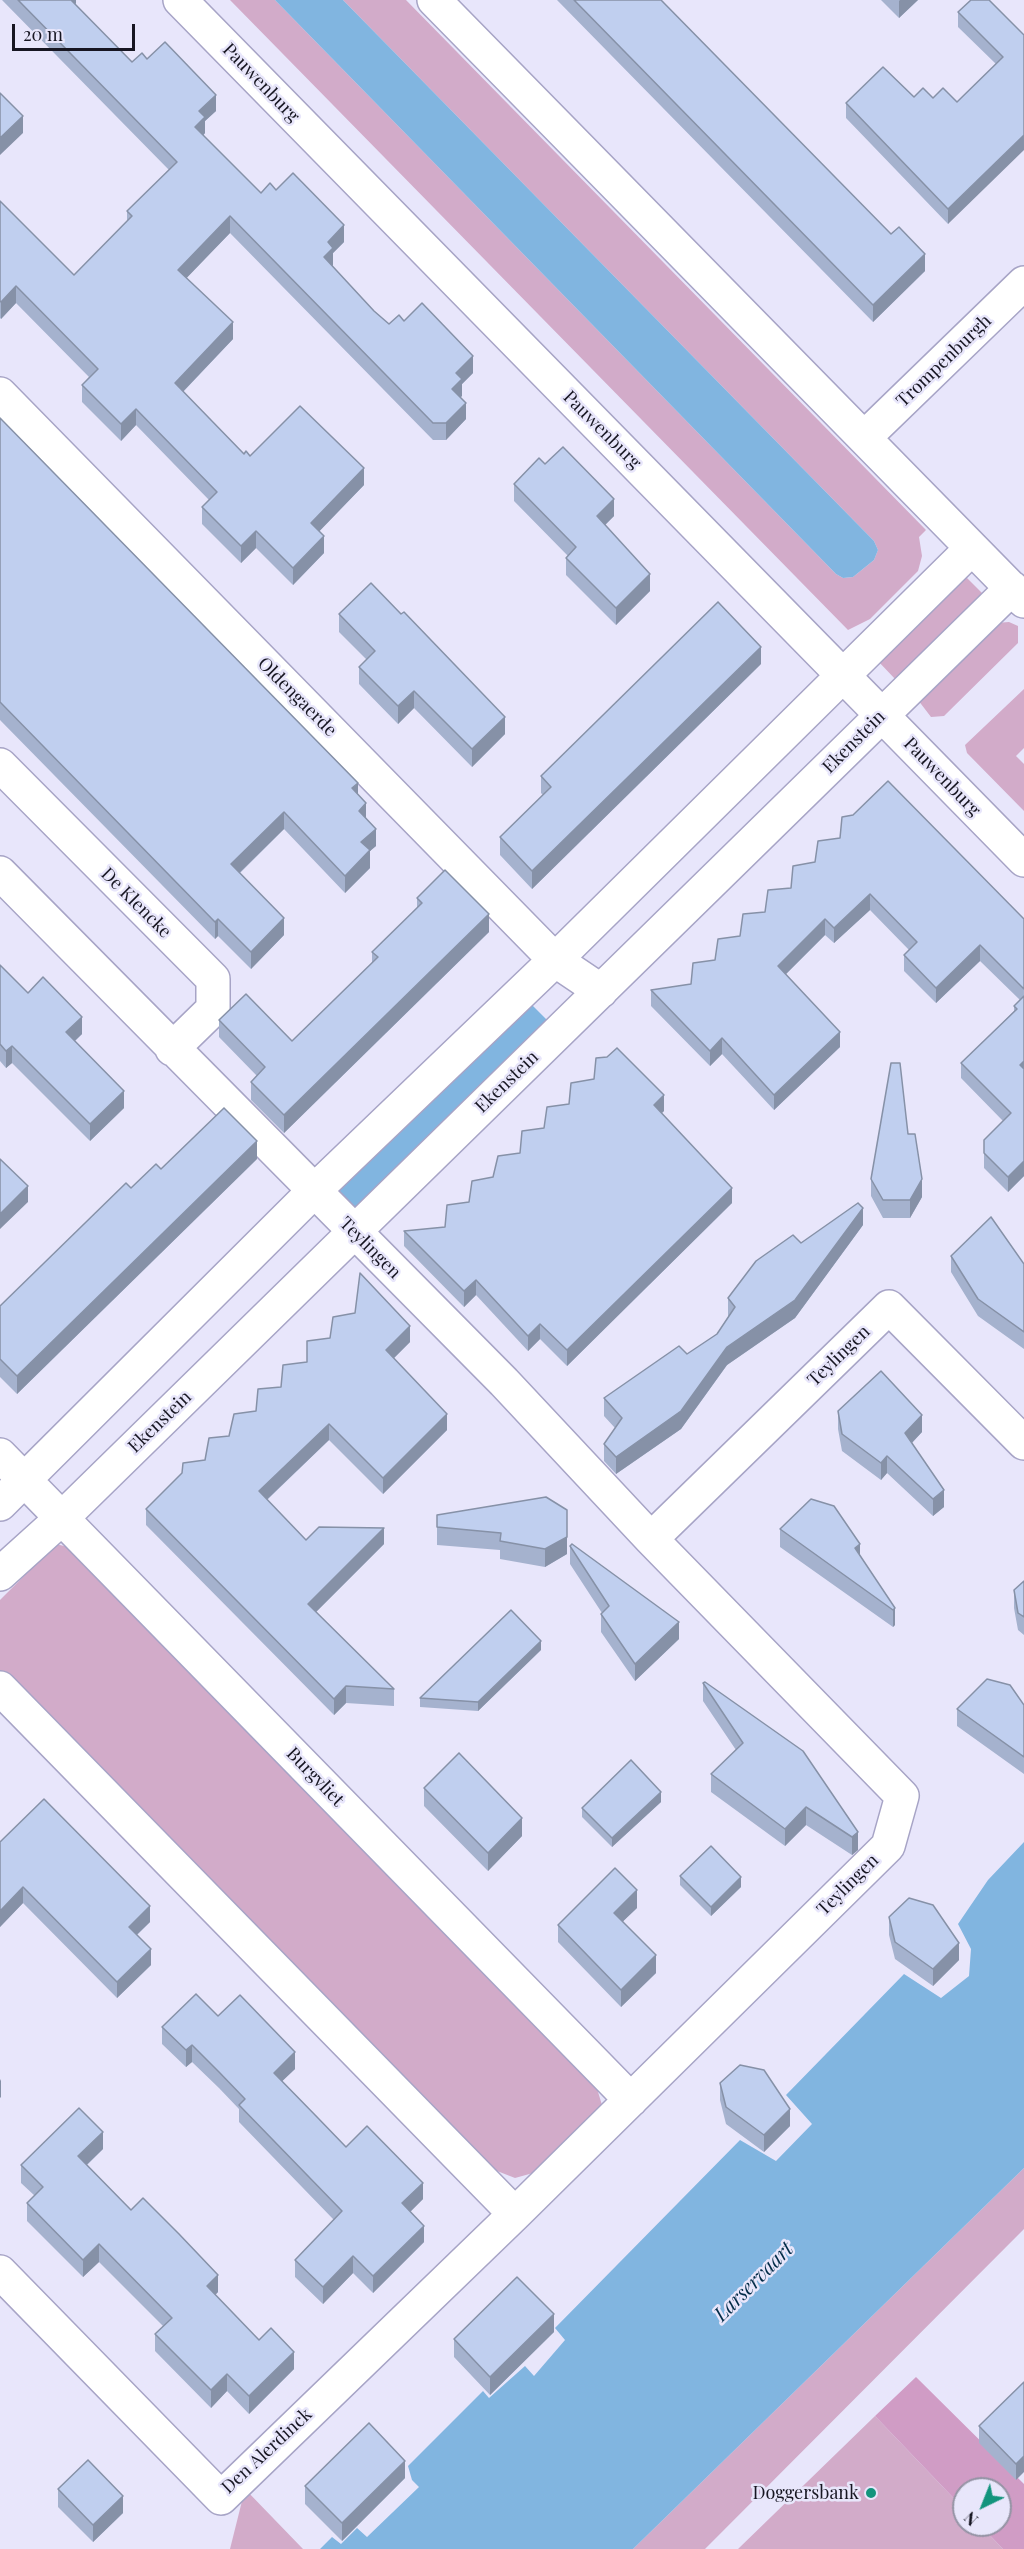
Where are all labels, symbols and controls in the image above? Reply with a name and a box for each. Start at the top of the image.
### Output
scale bar [15,12,138,50]
text: 20 m [23,22,63,46]
street label: Pauwenburg [218,39,304,127]
street label: Trompenburgh [892,310,996,412]
street label: Pauwenburg [558,386,646,474]
street label: Oldengaerde [253,653,341,741]
street label: Ekenstein [818,706,890,778]
street label: Pauwenburg [899,733,985,821]
street label: De Klencke [96,863,176,943]
street label: Ekenstein [471,1047,543,1117]
street label: Teylingen [335,1213,405,1283]
street label: Teylingen [803,1321,875,1391]
street label: Ekenstein [124,1387,196,1457]
street label: Burgvliet [282,1743,348,1811]
street label: Teylingen [813,1850,883,1920]
water label: Larservaart [709,2237,799,2327]
street label: Den Alerdinck [217,2404,317,2498]
north arrow [952,2477,1012,2537]
place label: Doggersbank [752,2482,859,2504]
marker: Doggersbank [864,2486,878,2500]
text: N [959,2507,982,2531]

